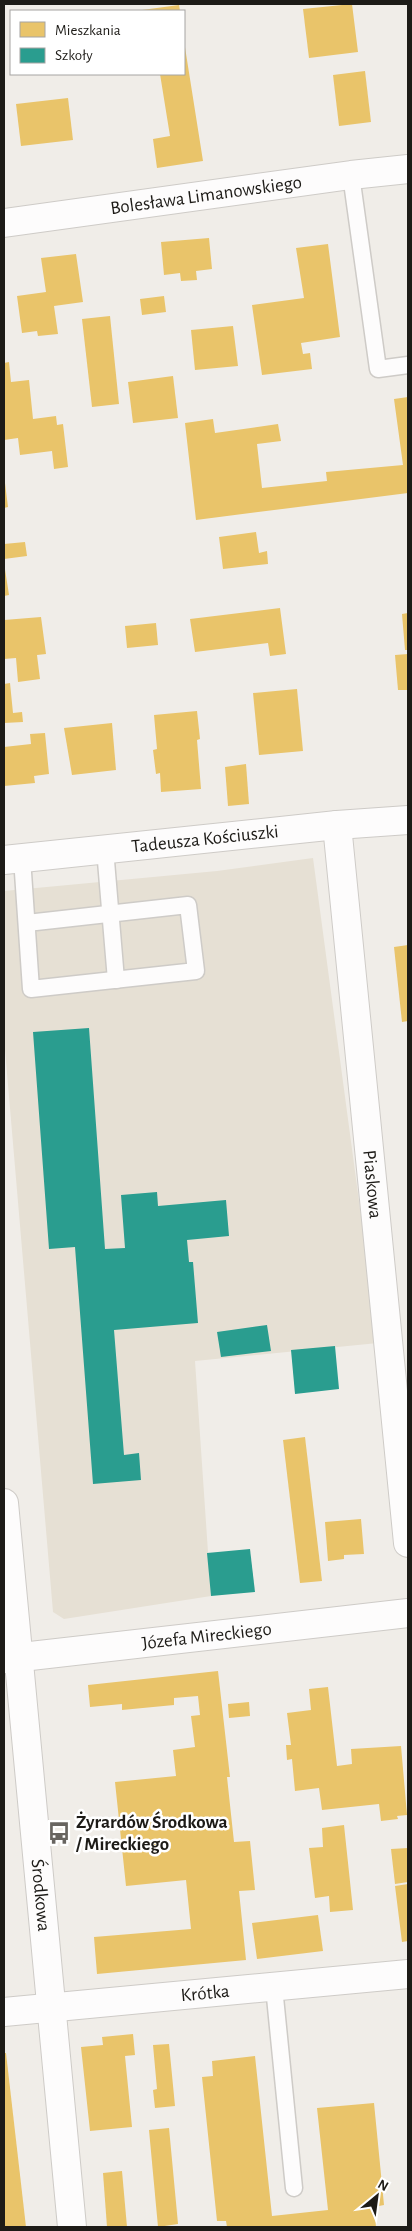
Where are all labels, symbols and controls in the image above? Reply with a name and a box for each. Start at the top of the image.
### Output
legend [10,10,185,75]
text: Mieszkania [55,23,121,38]
text: Szkoły [55,48,93,63]
street label: Bolesława Limanowskiego [109,172,303,218]
street label: Tadeusza Kościuszki [130,822,280,856]
street label: Piaskowa [360,1149,385,1220]
street label: Józefa Mireckiego [141,1619,273,1653]
place label: Żyrardów Środkowa / Mireckiego [75,1811,228,1854]
bus stop icon: Żyrardów Środkowa / Mireckiego [46,1820,72,1846]
street label: Środkowa [28,1858,54,1933]
street label: Krótka [180,1981,231,2005]
north arrow [352,2171,402,2221]
text: N [375,2177,390,2194]

